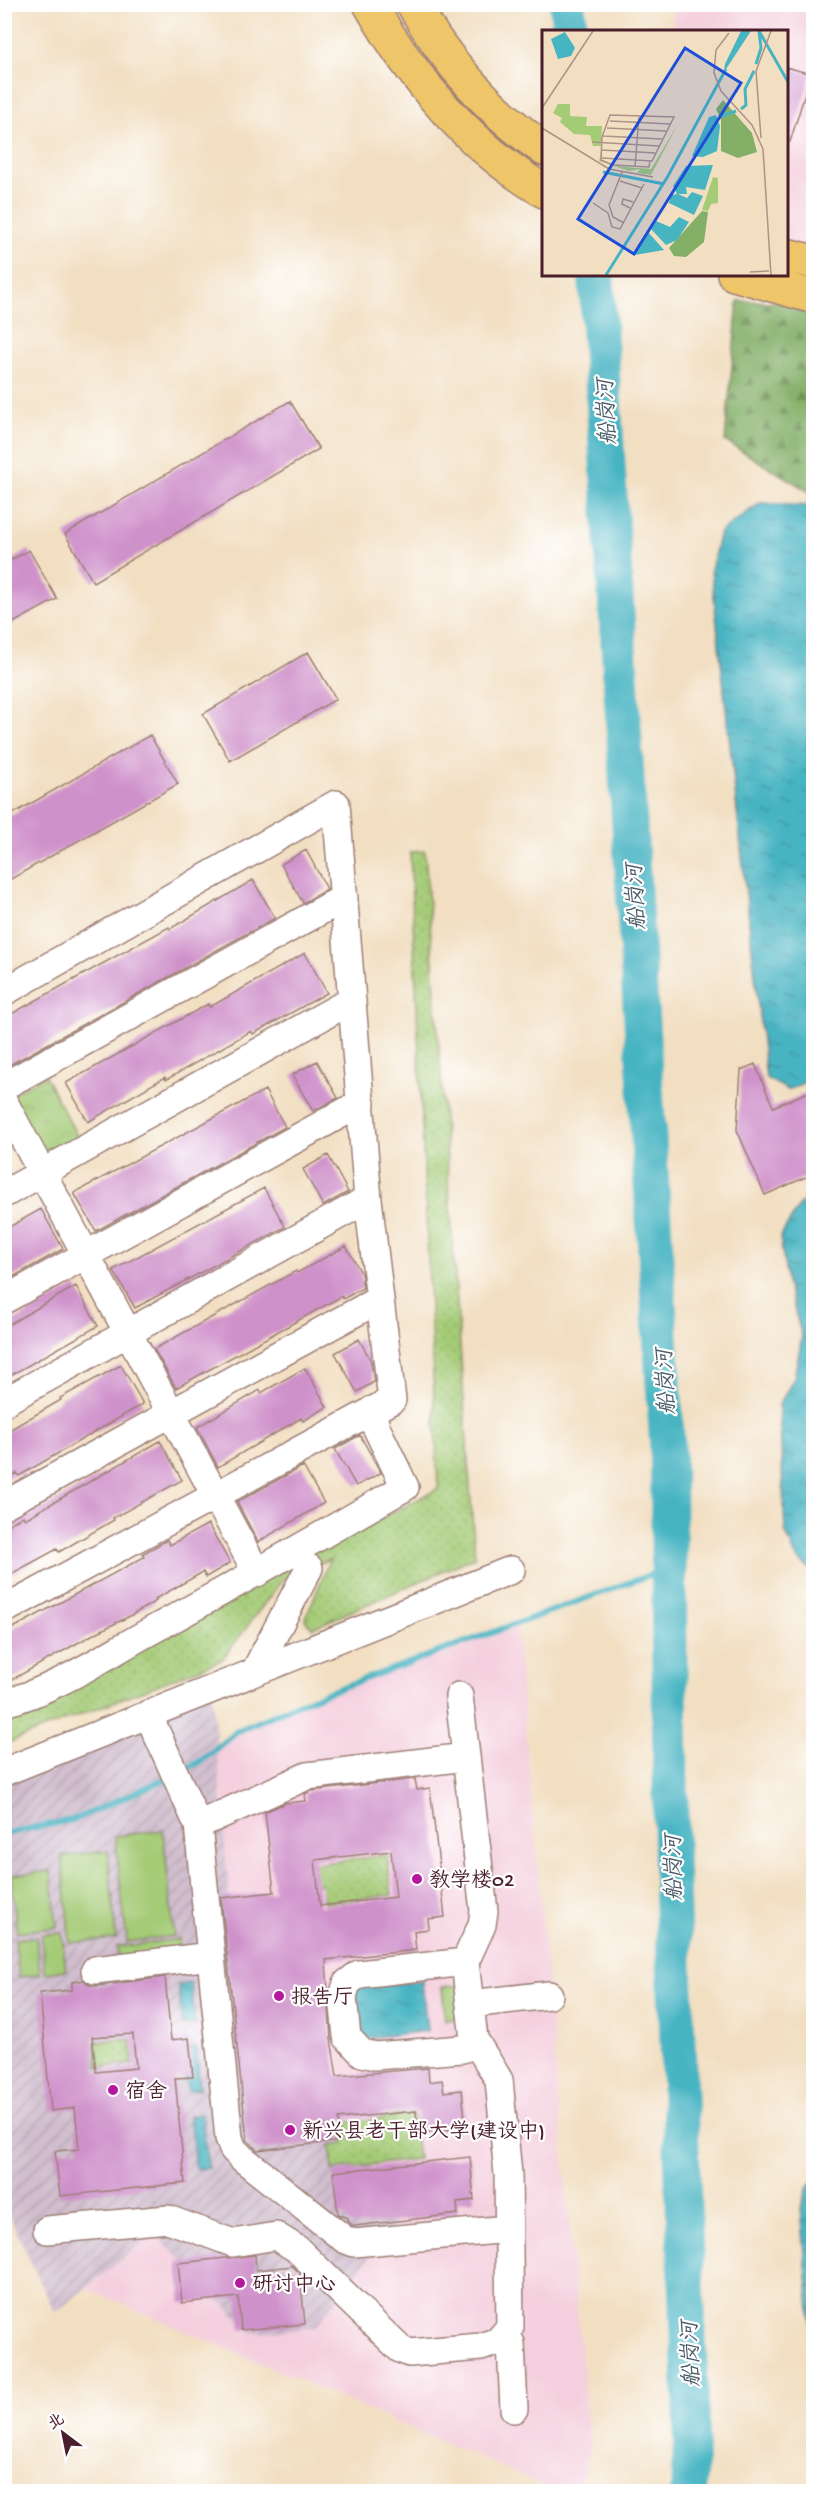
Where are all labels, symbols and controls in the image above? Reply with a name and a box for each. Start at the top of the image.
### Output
inset map [542,30,788,276]
water label: 船岗河 [592,375,624,446]
water label: 船岗河 [621,860,653,931]
water label: 船岗河 [651,1345,683,1416]
water label: 船岗河 [660,1832,690,1901]
place label: 教学楼02 [429,1868,514,1895]
marker: 教学楼02 [410,1872,424,1886]
place label: 报告厅 [291,1986,354,2012]
marker: 报告厅 [272,1989,286,2003]
place label: 宿舍 [125,2079,167,2106]
marker: 宿舍 [106,2083,120,2097]
place label: 新兴县老干部大学(建设中) [302,2119,545,2146]
marker: 新兴县老干部大学(建设中) [283,2123,297,2137]
place label: 研讨中心 [252,2272,336,2299]
marker: 研讨中心 [233,2276,247,2290]
water label: 船岗河 [677,2317,707,2387]
north arrow [33,2403,93,2463]
text: 北 [45,2410,69,2436]

